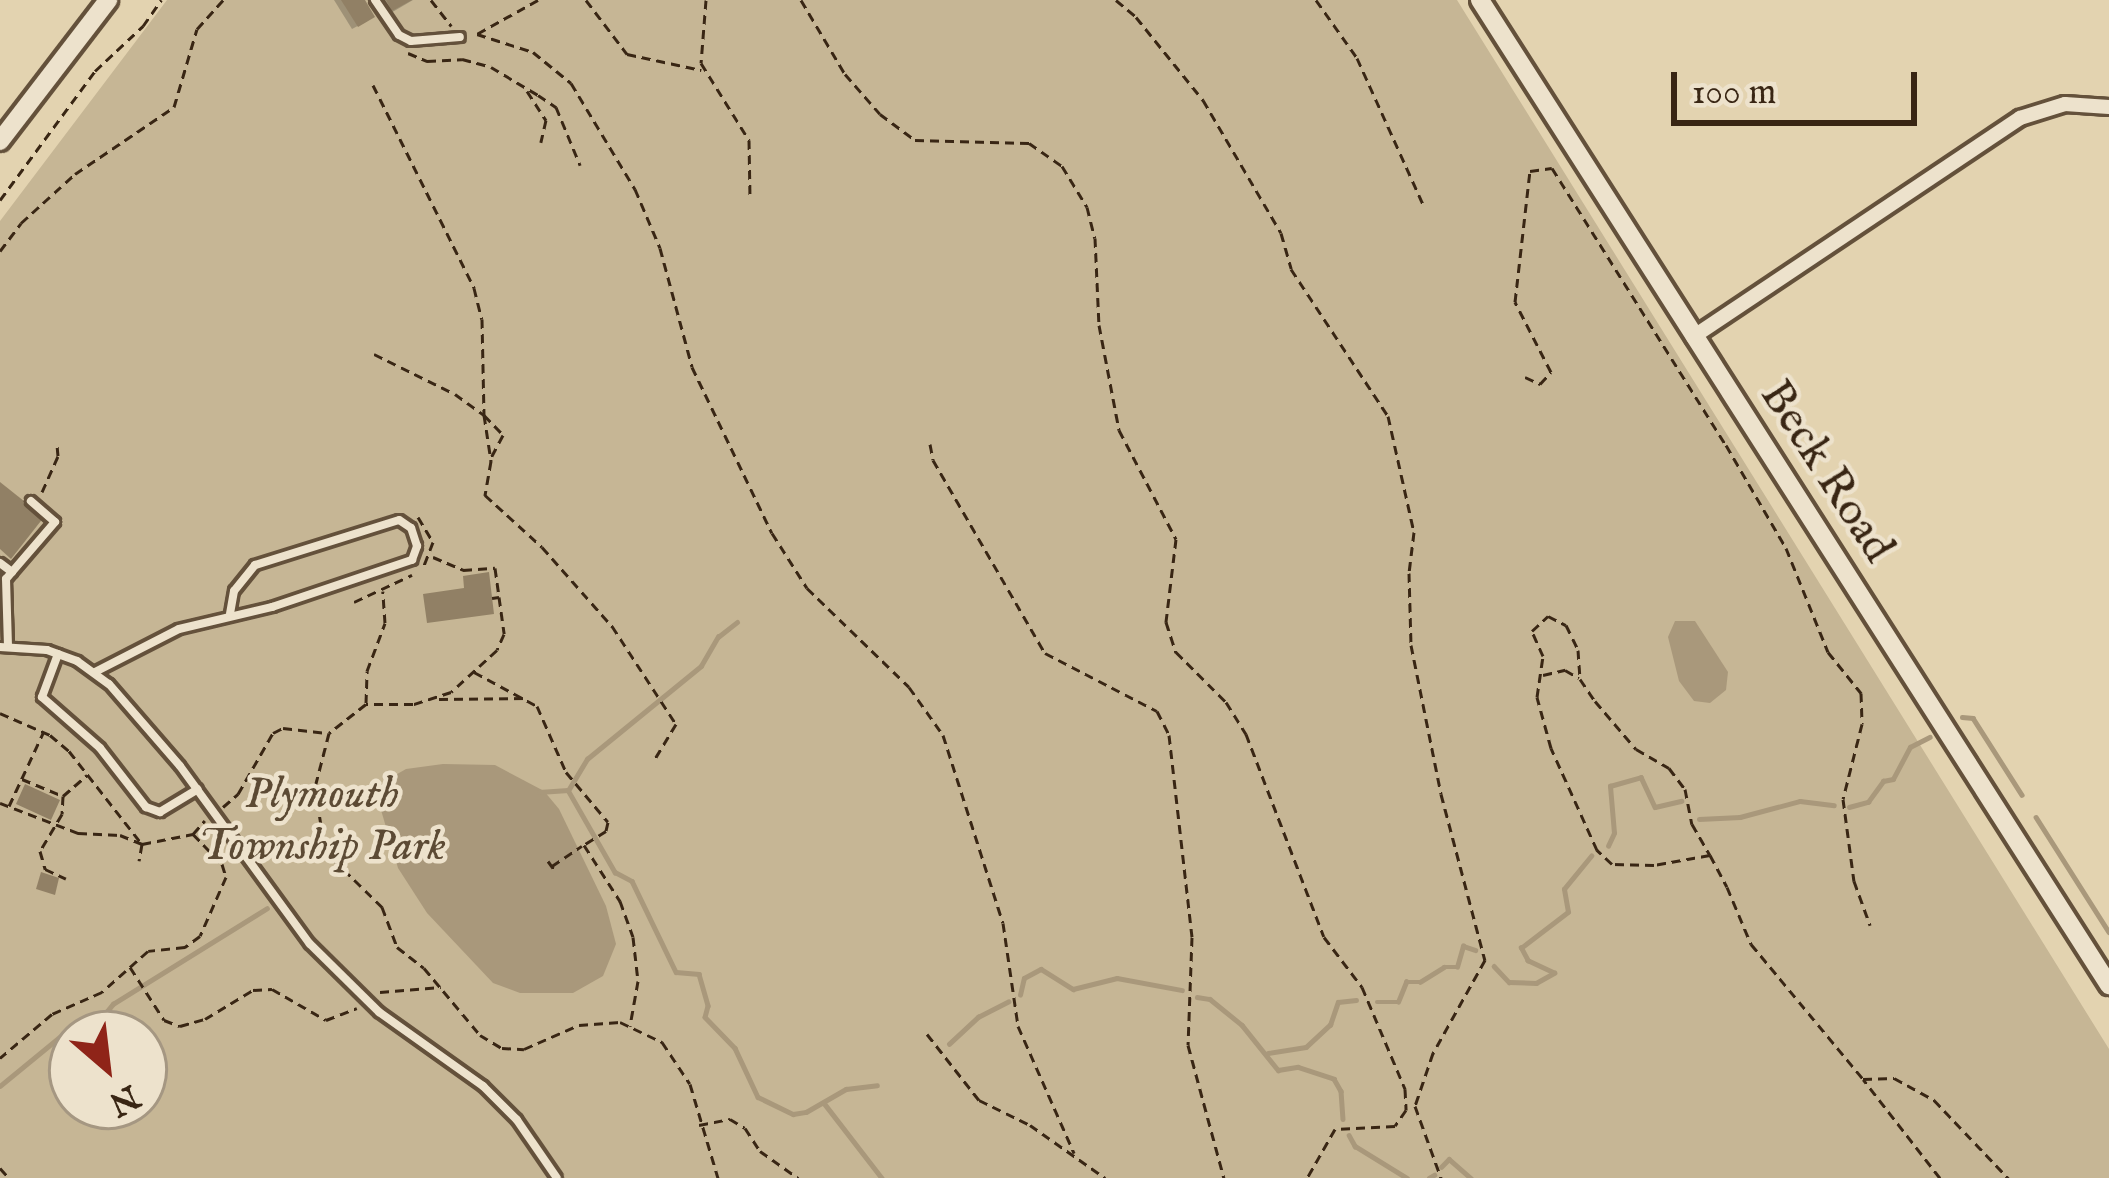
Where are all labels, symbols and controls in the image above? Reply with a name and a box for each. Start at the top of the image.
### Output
scale bar [1677,48,1923,122]
text: 100 m [1692,70,1776,116]
street label: Beck Road [1747,371,1905,573]
park label: Plymouth Township Park [198,768,446,874]
north arrow [48,1010,168,1130]
text: N [101,1074,146,1124]

